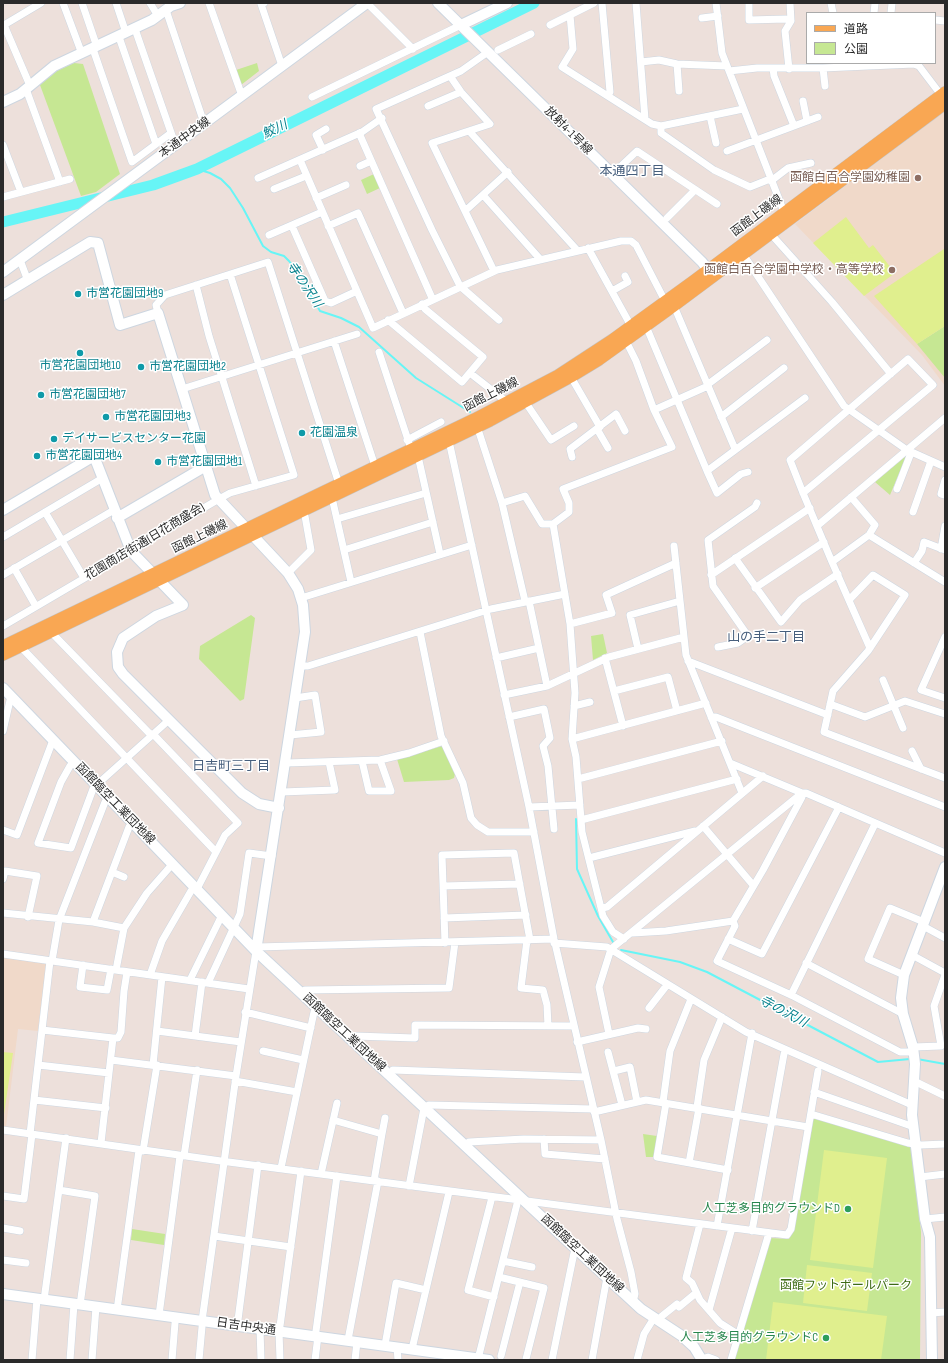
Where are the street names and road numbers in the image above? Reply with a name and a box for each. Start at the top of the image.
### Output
street label: 放射4-1号線 [541,104,595,158]
street label: 本通中央線 [156,115,214,161]
street label: 函館上磯線 [729,192,785,240]
street label: 函館上磯線 [461,375,521,415]
street label: 花園商店街通(日花商盛会) [82,500,208,584]
street label: 函館上磯線 [170,517,230,557]
street label: 函館臨空工業団地線 [72,760,158,848]
street label: 函館臨空工業団地線 [300,991,388,1075]
street label: 函館臨空工業団地線 [538,1212,626,1296]
street label: 日吉中央通 [215,1316,277,1338]

